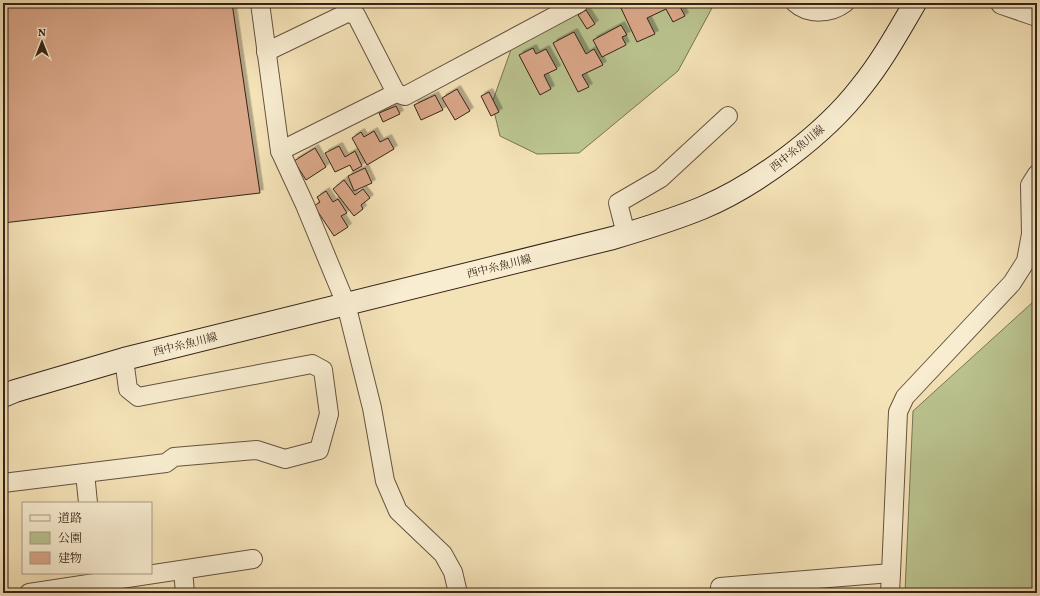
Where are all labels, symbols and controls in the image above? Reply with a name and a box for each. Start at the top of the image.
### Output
north arrow [22,22,62,62]
text: N [38,26,46,41]
street label: 西中糸魚川線 [768,123,828,176]
street label: 西中糸魚川線 [466,252,533,283]
street label: 西中糸魚川線 [152,330,219,361]
legend [22,502,152,574]
text: 道路 [58,511,82,527]
text: 公園 [58,531,82,547]
text: 建物 [58,551,82,567]

